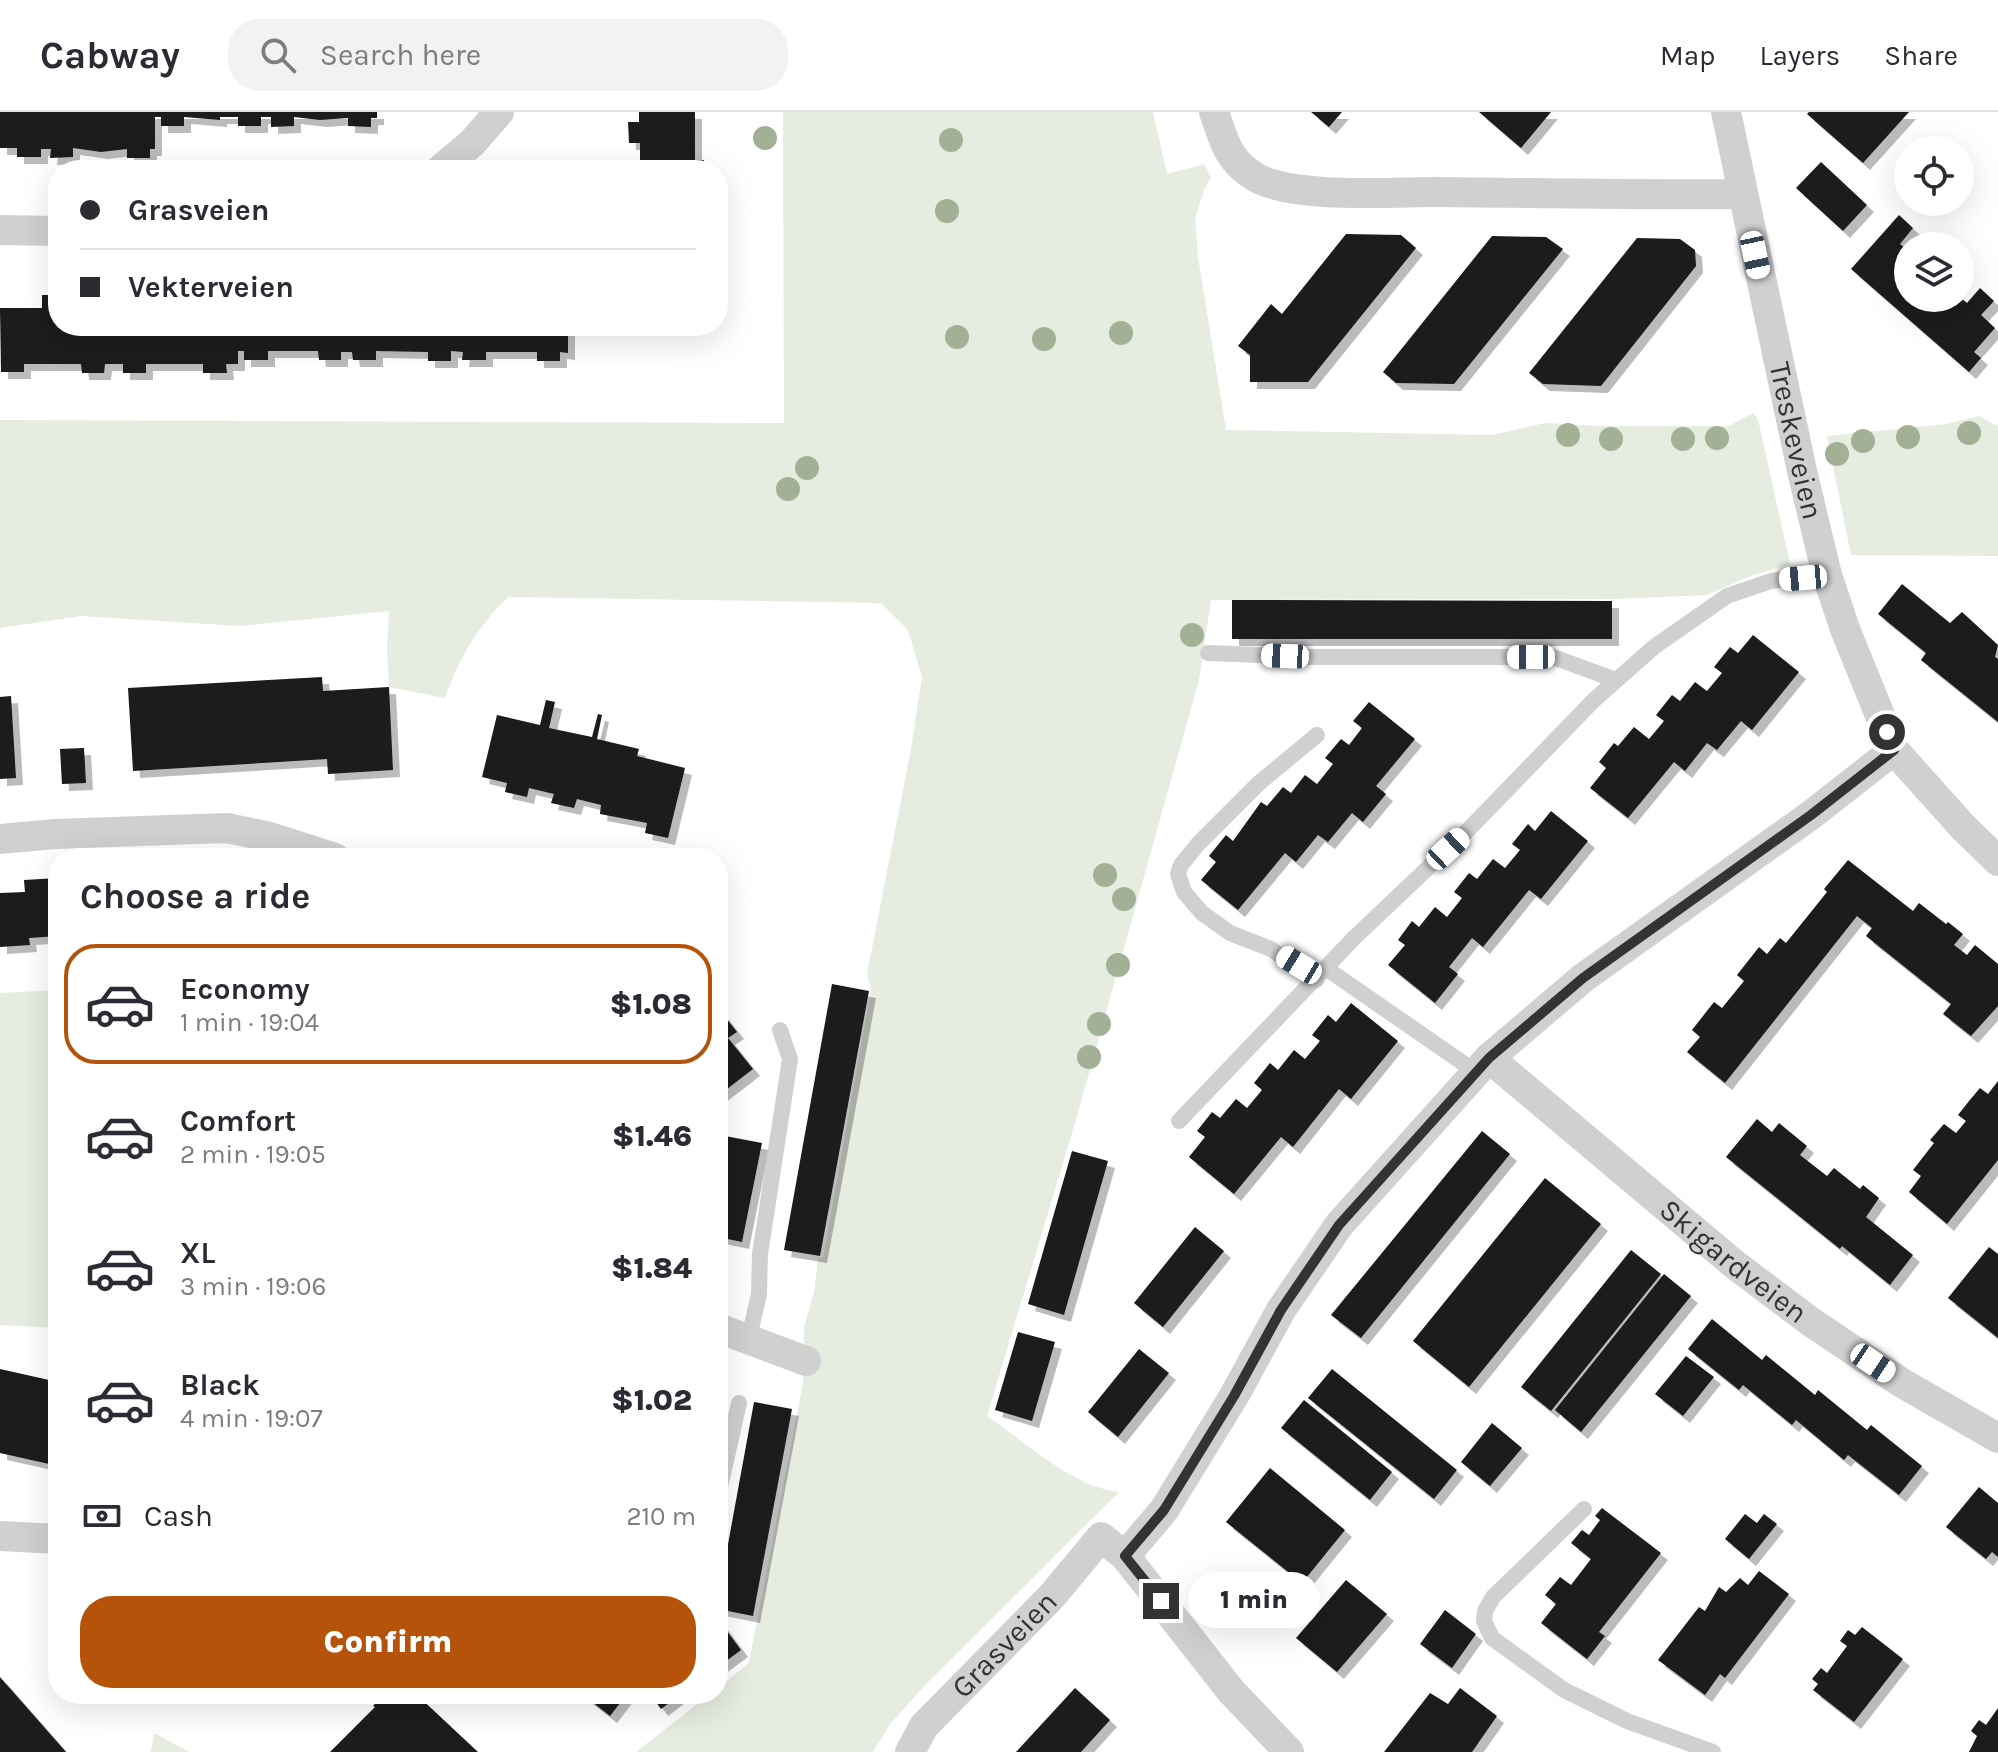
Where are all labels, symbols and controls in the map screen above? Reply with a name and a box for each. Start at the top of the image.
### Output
search box [228,19,788,91]
text: Cabway [40,33,180,78]
icon: search [256,33,300,77]
text: Search here [320,37,481,73]
text: Map [1660,39,1715,72]
text: Layers [1759,39,1840,72]
text: Share [1884,39,1958,72]
map controls [1894,136,1974,312]
button: locate [1894,136,1974,216]
text: Grasveien [128,192,269,228]
car [1738,229,1772,281]
button: layers [1894,232,1974,312]
text: Vekterveien [128,269,294,305]
street label: Treskeveien [1761,359,1831,523]
car [1778,564,1828,592]
car [1261,643,1309,669]
car [1507,645,1555,669]
route start [1869,714,1905,750]
car [1422,824,1474,874]
text: Choose a ride [80,875,310,917]
car [1272,942,1326,988]
icon: car [84,968,156,1040]
text: Economy [180,971,310,1007]
text: $1.08 [610,986,692,1022]
text: 1 min · 19:04 [180,1007,319,1038]
icon: car [84,1100,156,1172]
text: Comfort [180,1103,296,1139]
text: $1.46 [612,1118,692,1154]
text: 2 min · 19:05 [180,1139,326,1170]
street label: Skigardveien [1652,1191,1815,1331]
icon: car [84,1232,156,1304]
text: XL [180,1235,215,1271]
text: $1.84 [611,1250,692,1286]
text: 3 min · 19:06 [180,1271,326,1302]
car [1846,1340,1900,1386]
icon: car [84,1364,156,1436]
text: Black [180,1367,260,1403]
text: $1.02 [611,1382,692,1418]
text: 4 min · 19:07 [180,1403,323,1434]
icon: cash [80,1494,124,1538]
text: Cash [144,1498,213,1534]
text: 210 m [626,1501,696,1532]
callout: 1 min [1189,1573,1321,1629]
route end [1143,1583,1179,1619]
street label: Grasveien [944,1584,1065,1705]
text: 1 min [1220,1584,1288,1615]
button: Confirm [80,1596,696,1688]

